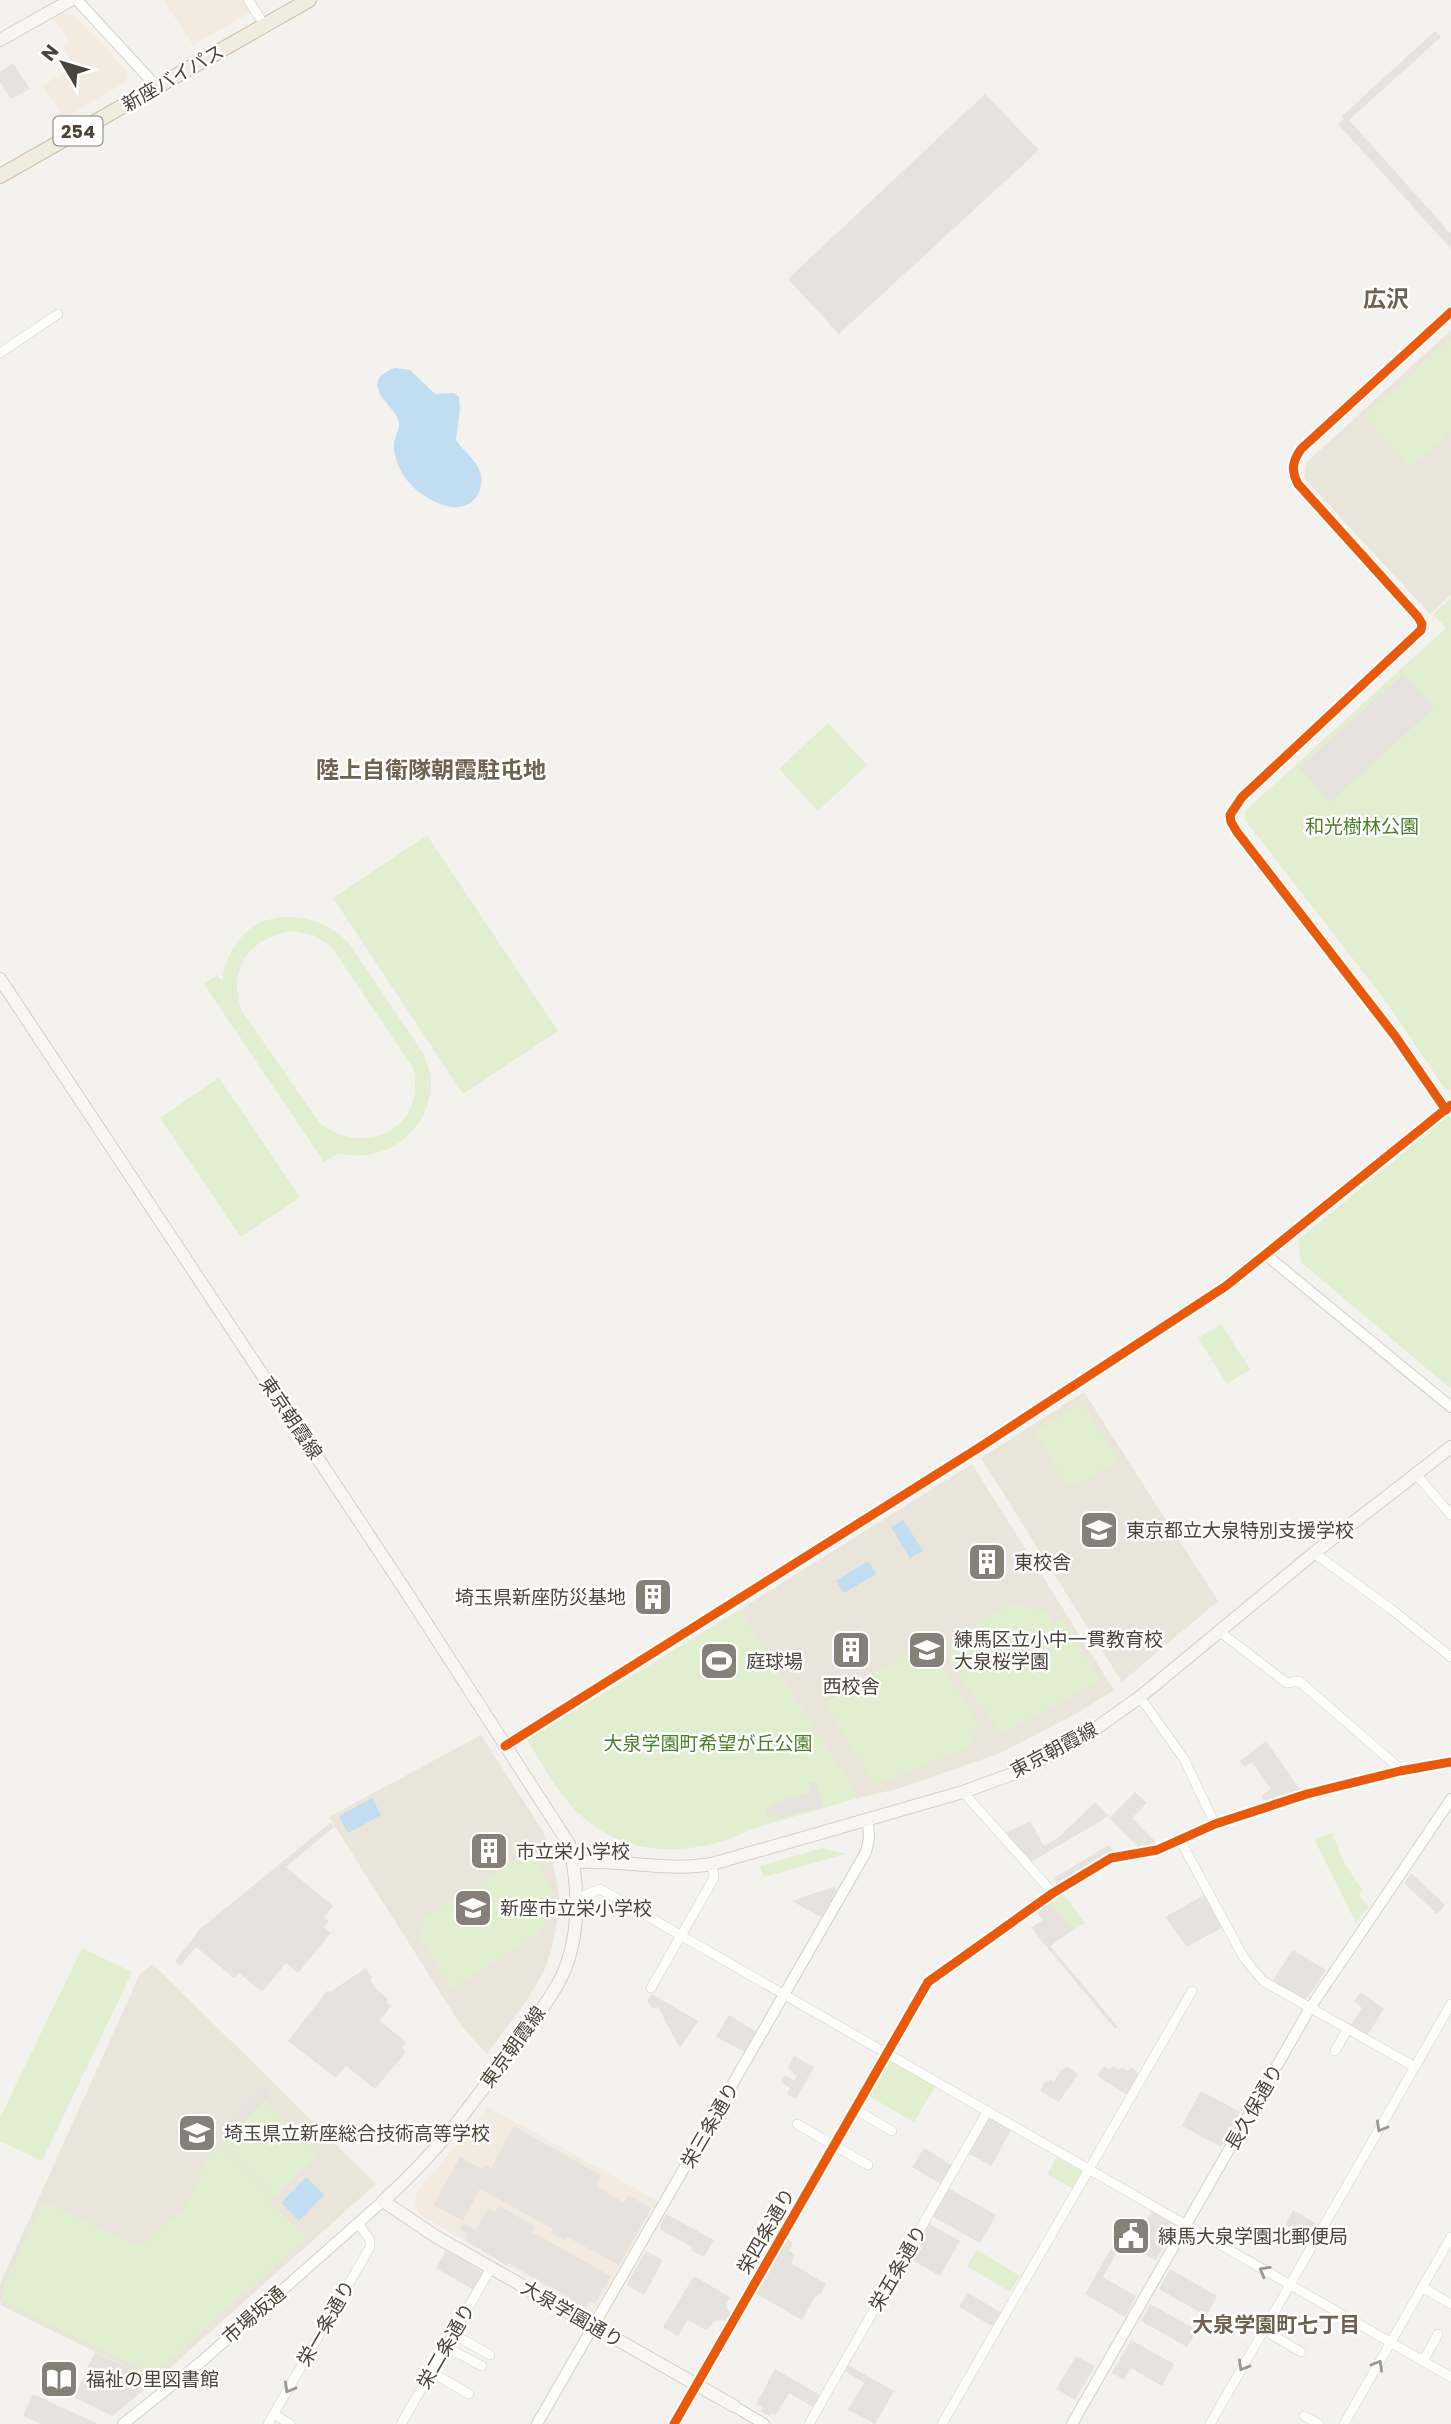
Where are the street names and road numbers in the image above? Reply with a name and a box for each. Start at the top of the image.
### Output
street label: 新座バイパス [117,38,229,118]
road number: 254 [54,116,102,146]
street label: 東京朝霞線 [253,1371,329,1465]
street label: 東京朝霞線 [1006,1716,1102,1784]
street label: 東京朝霞線 [474,2001,552,2093]
street label: 長久保通り [1219,2059,1289,2155]
street label: 栄三条通り [675,2077,745,2173]
street label: 栄四条通り [731,2183,801,2279]
street label: 栄五条通り [863,2220,933,2316]
street label: 大泉学園通り [516,2274,628,2354]
street label: 栄一条通り [291,2275,361,2371]
street label: 市場坂通 [216,2280,292,2350]
street label: 栄二条通り [411,2298,481,2394]

